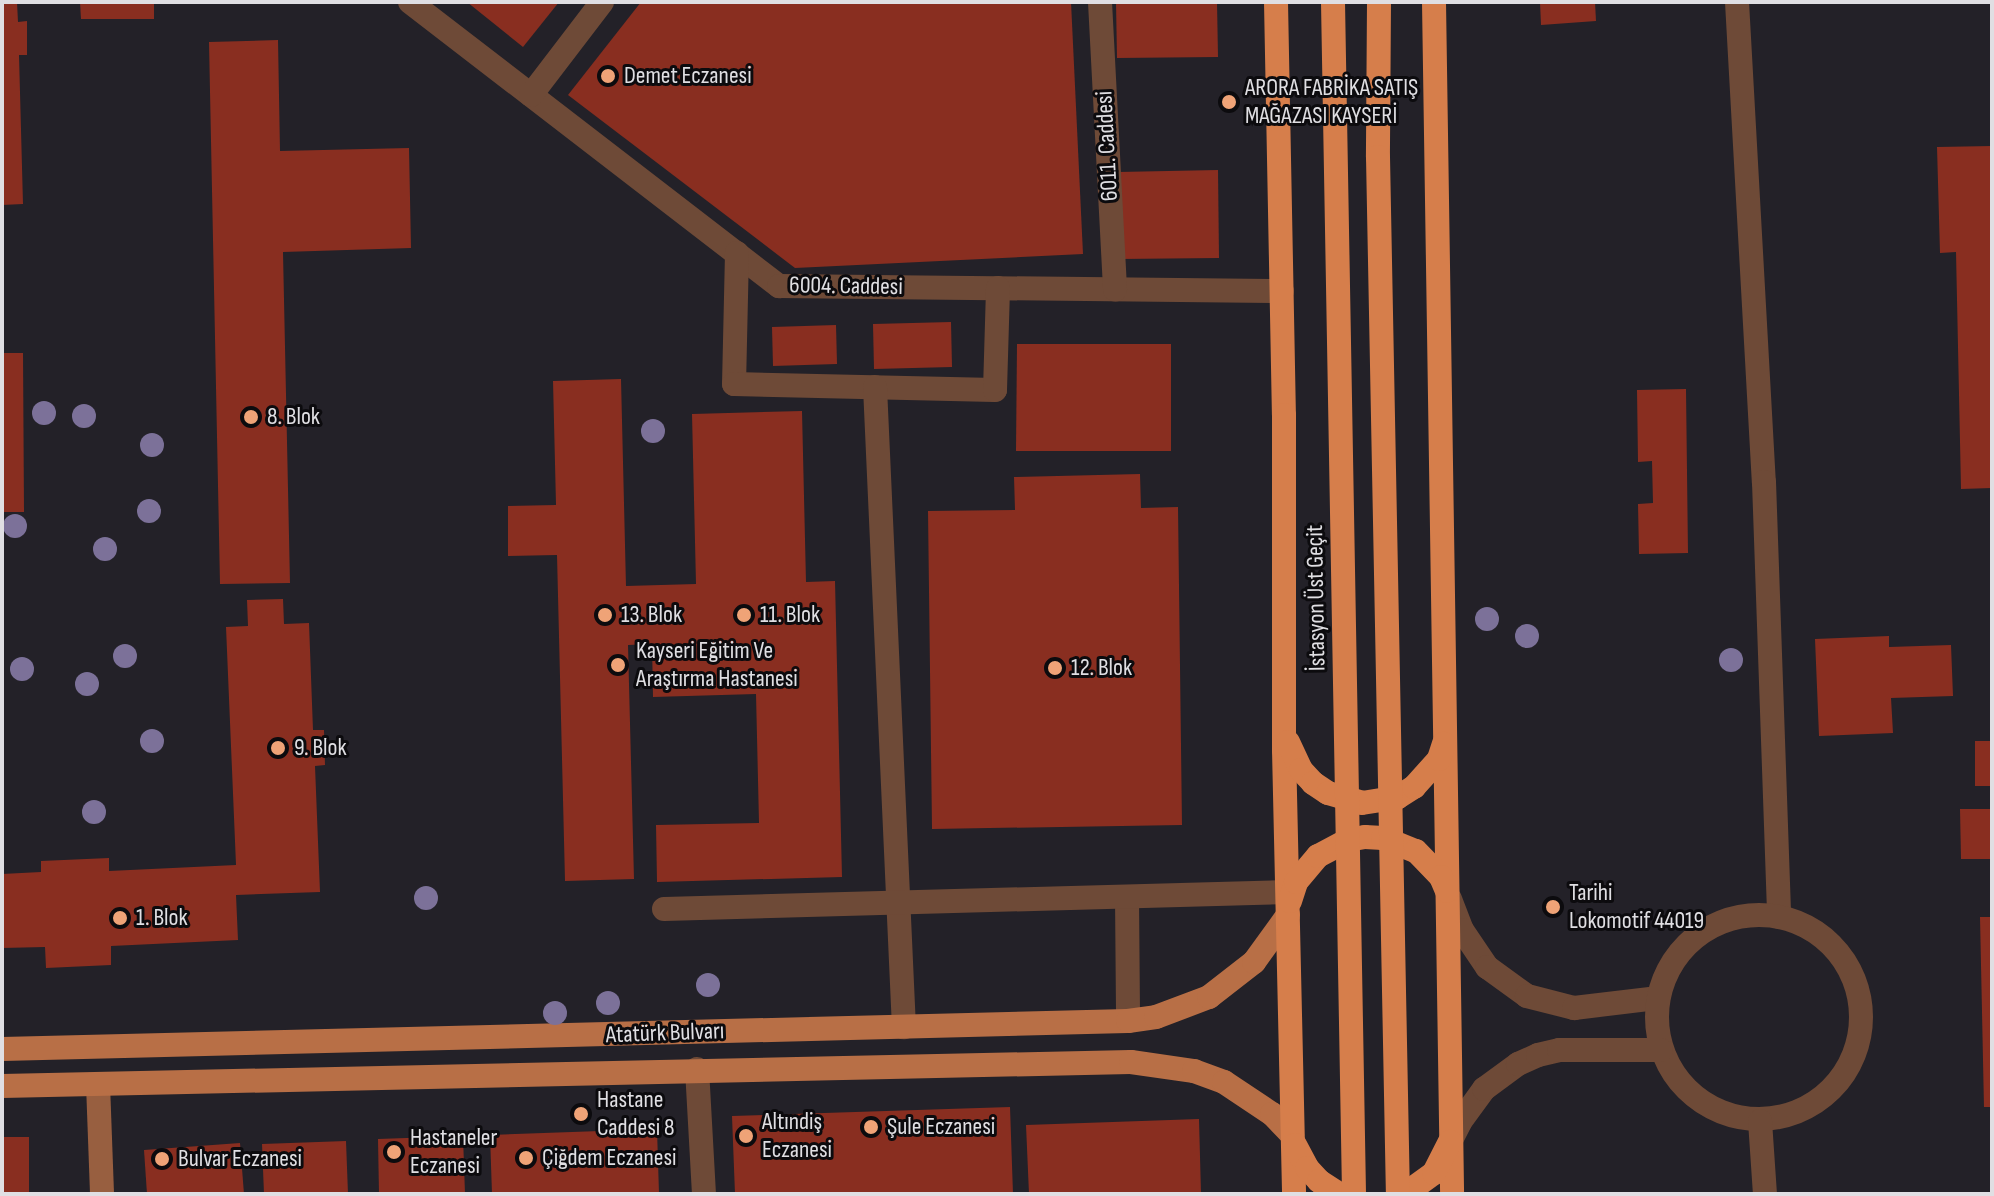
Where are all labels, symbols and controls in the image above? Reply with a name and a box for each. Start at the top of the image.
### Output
place label: Demet Eczanesi [624,62,752,90]
marker: Demet Eczanesi [599,67,617,85]
place label: ARORA FABRİKA SATIŞ MAĞAZASI KAYSERİ [1245,74,1418,130]
street label: 6011. Caddesi [1090,90,1124,202]
marker: ARORA FABRİKA SATIŞ MAĞAZASI KAYSERİ [1220,93,1238,111]
street label: 6004. Caddesi [789,271,903,301]
place label: 8. Blok [267,403,320,431]
marker: 8. Blok [242,408,260,426]
street label: İstasyon Üst Geçit [1300,525,1332,671]
place label: 13. Blok [621,601,682,629]
place label: 11. Blok [760,601,820,629]
marker: 13. Blok [596,606,614,624]
marker: 11. Blok [735,606,753,624]
place label: Kayseri Eğitim Ve Araştırma Hastanesi [636,637,798,693]
marker: Kayseri Eğitim Ve Araştırma Hastanesi [607,654,629,676]
place label: 12. Blok [1071,654,1132,682]
marker: 12. Blok [1046,659,1064,677]
place label: 9. Blok [294,734,347,762]
marker: 9. Blok [269,739,287,757]
place label: Tarihi Lokomotif 44019 [1569,879,1704,935]
marker: Tarihi Lokomotif 44019 [1544,898,1562,916]
place label: 1. Blok [136,904,188,932]
marker: 1. Blok [111,909,129,927]
street label: Atatürk Bulvarı [605,1017,725,1049]
place label: Hastane Caddesi 8 [597,1086,675,1142]
marker: Hastane Caddesi 8 [572,1105,590,1123]
place label: Altındiş Eczanesi [762,1108,832,1164]
place label: Şule Eczanesi [887,1113,995,1141]
marker: Şule Eczanesi [862,1118,880,1136]
place label: Hastaneler Eczanesi [410,1124,497,1180]
marker: Altındiş Eczanesi [737,1127,755,1145]
marker: Hastaneler Eczanesi [385,1143,403,1161]
place label: Çiğdem Eczanesi [542,1144,676,1172]
place label: Bulvar Eczanesi [178,1145,302,1173]
marker: Çiğdem Eczanesi [517,1149,535,1167]
marker: Bulvar Eczanesi [153,1150,171,1168]

